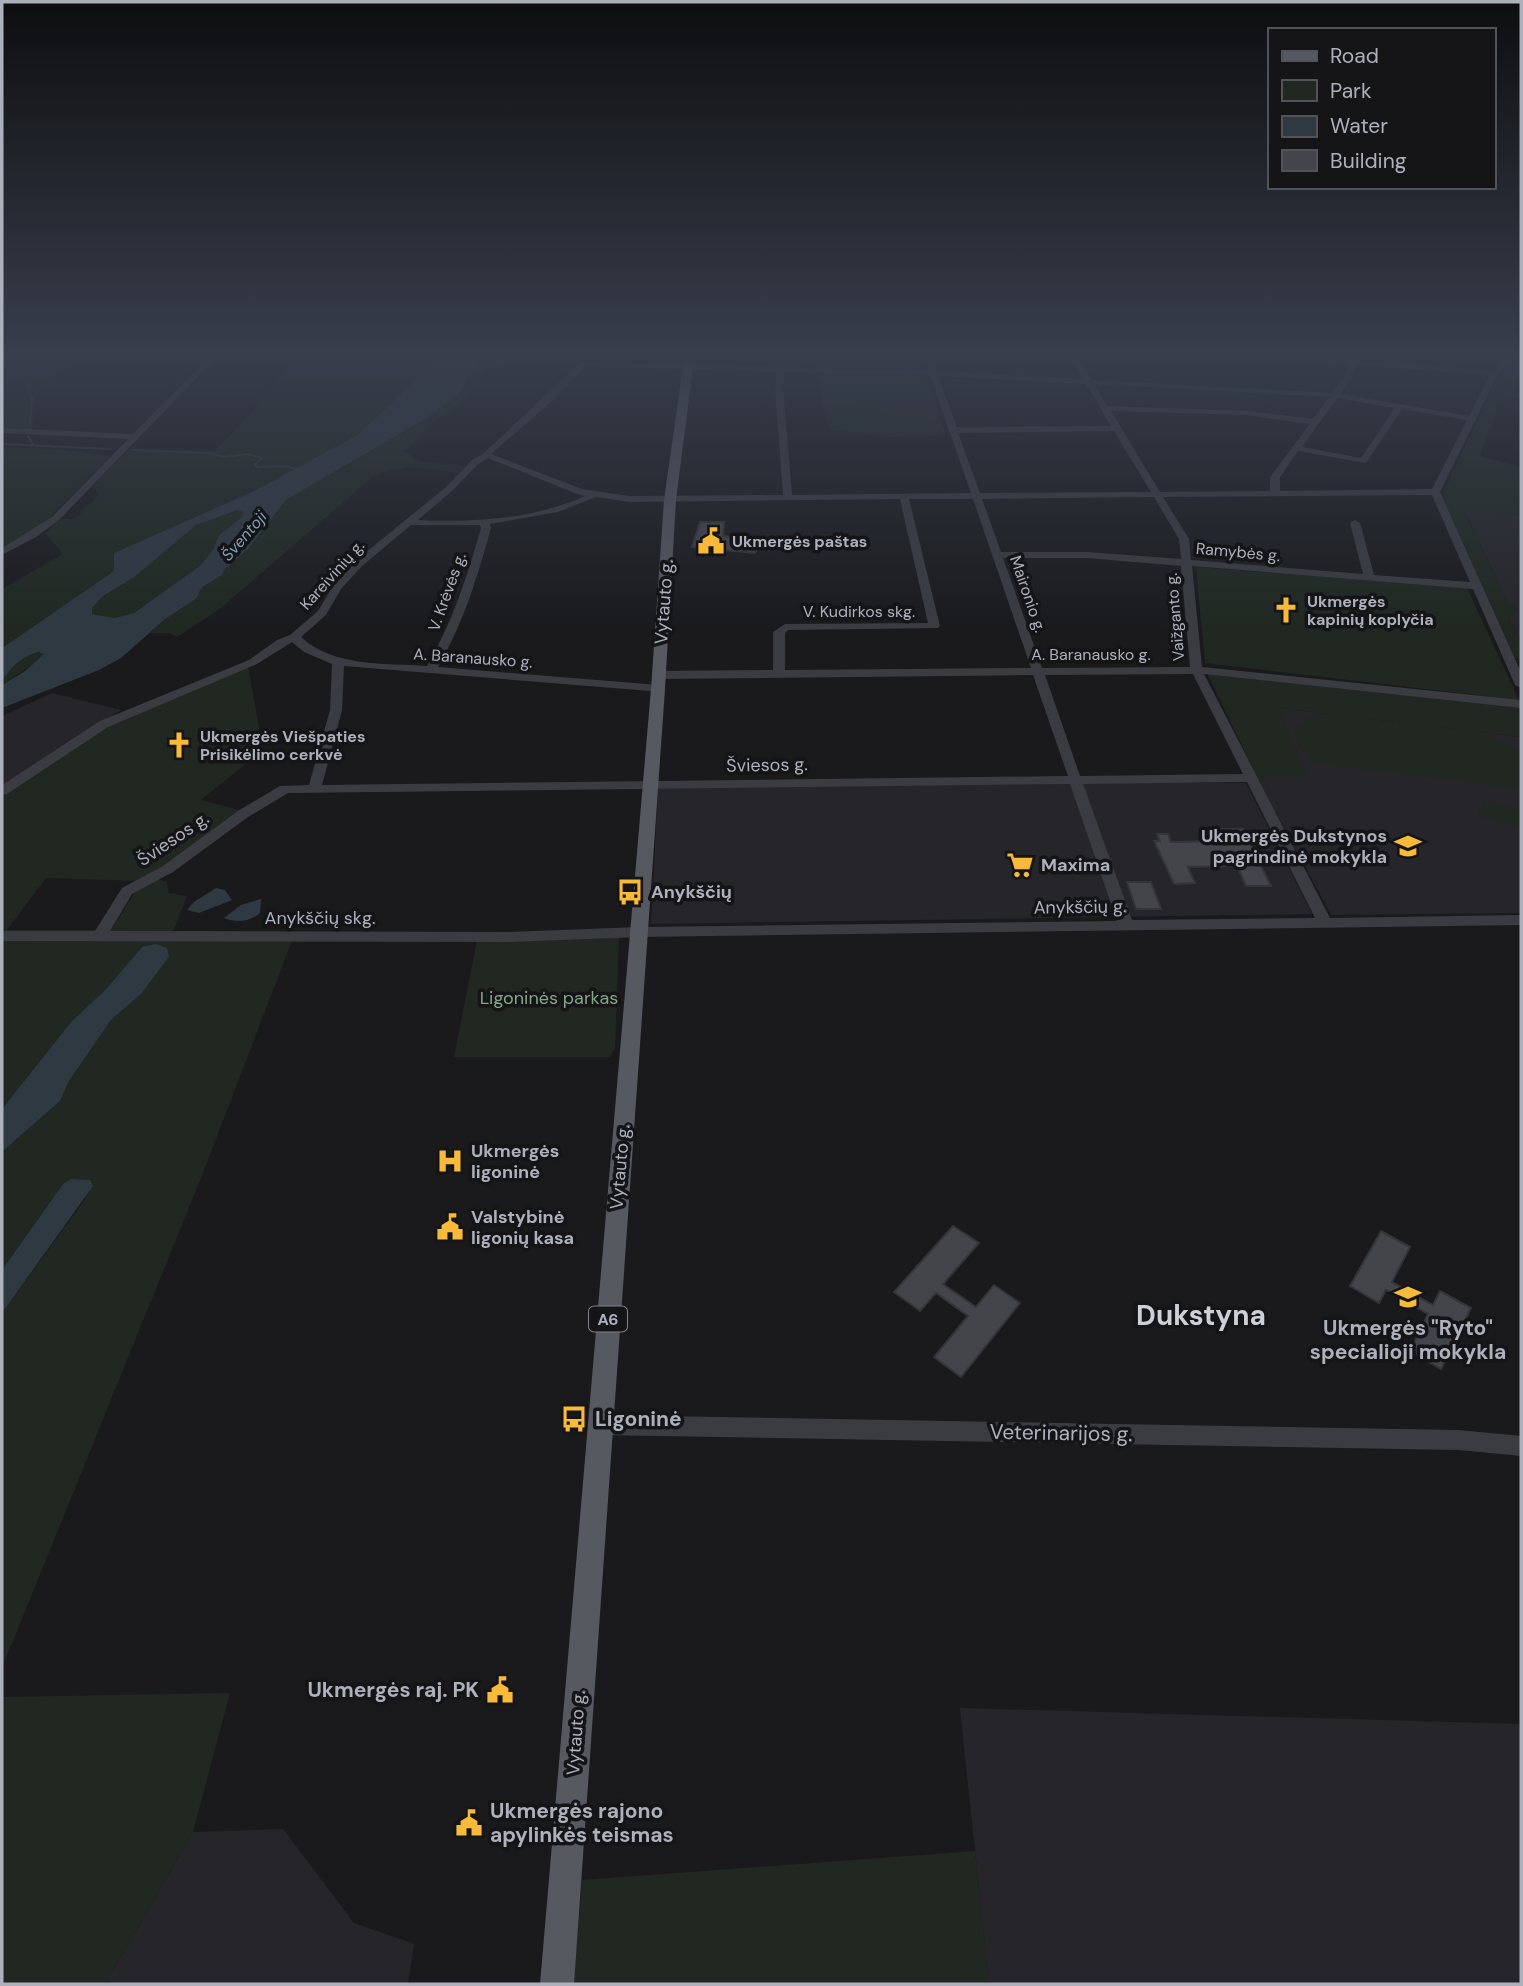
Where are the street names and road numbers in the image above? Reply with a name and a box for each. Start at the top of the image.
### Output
street label: Kareivinių g. [295,536,369,614]
street label: Ramybės g. [1195,538,1281,566]
street label: V. Krėvės g. [423,550,471,634]
street label: Maironio g. [1005,553,1051,635]
street label: Vytauto g. [649,559,679,645]
street label: Vaižganto g. [1161,572,1189,662]
street label: V. Kudirkos skg. [803,601,915,622]
street label: A. Baranausko g. [413,643,533,673]
street label: A. Baranausko g. [1031,644,1151,665]
street label: Šviesos g. [726,752,808,778]
street label: Šviesos g. [132,806,214,872]
street label: Anykščių g. [1033,894,1127,920]
street label: Anykščių skg. [264,906,376,930]
street label: Vytauto g. [604,1124,636,1210]
road number: A6 [589,1306,627,1331]
street label: Veterinarijos g. [989,1418,1133,1448]
street label: Vytauto g. [561,1690,591,1776]

